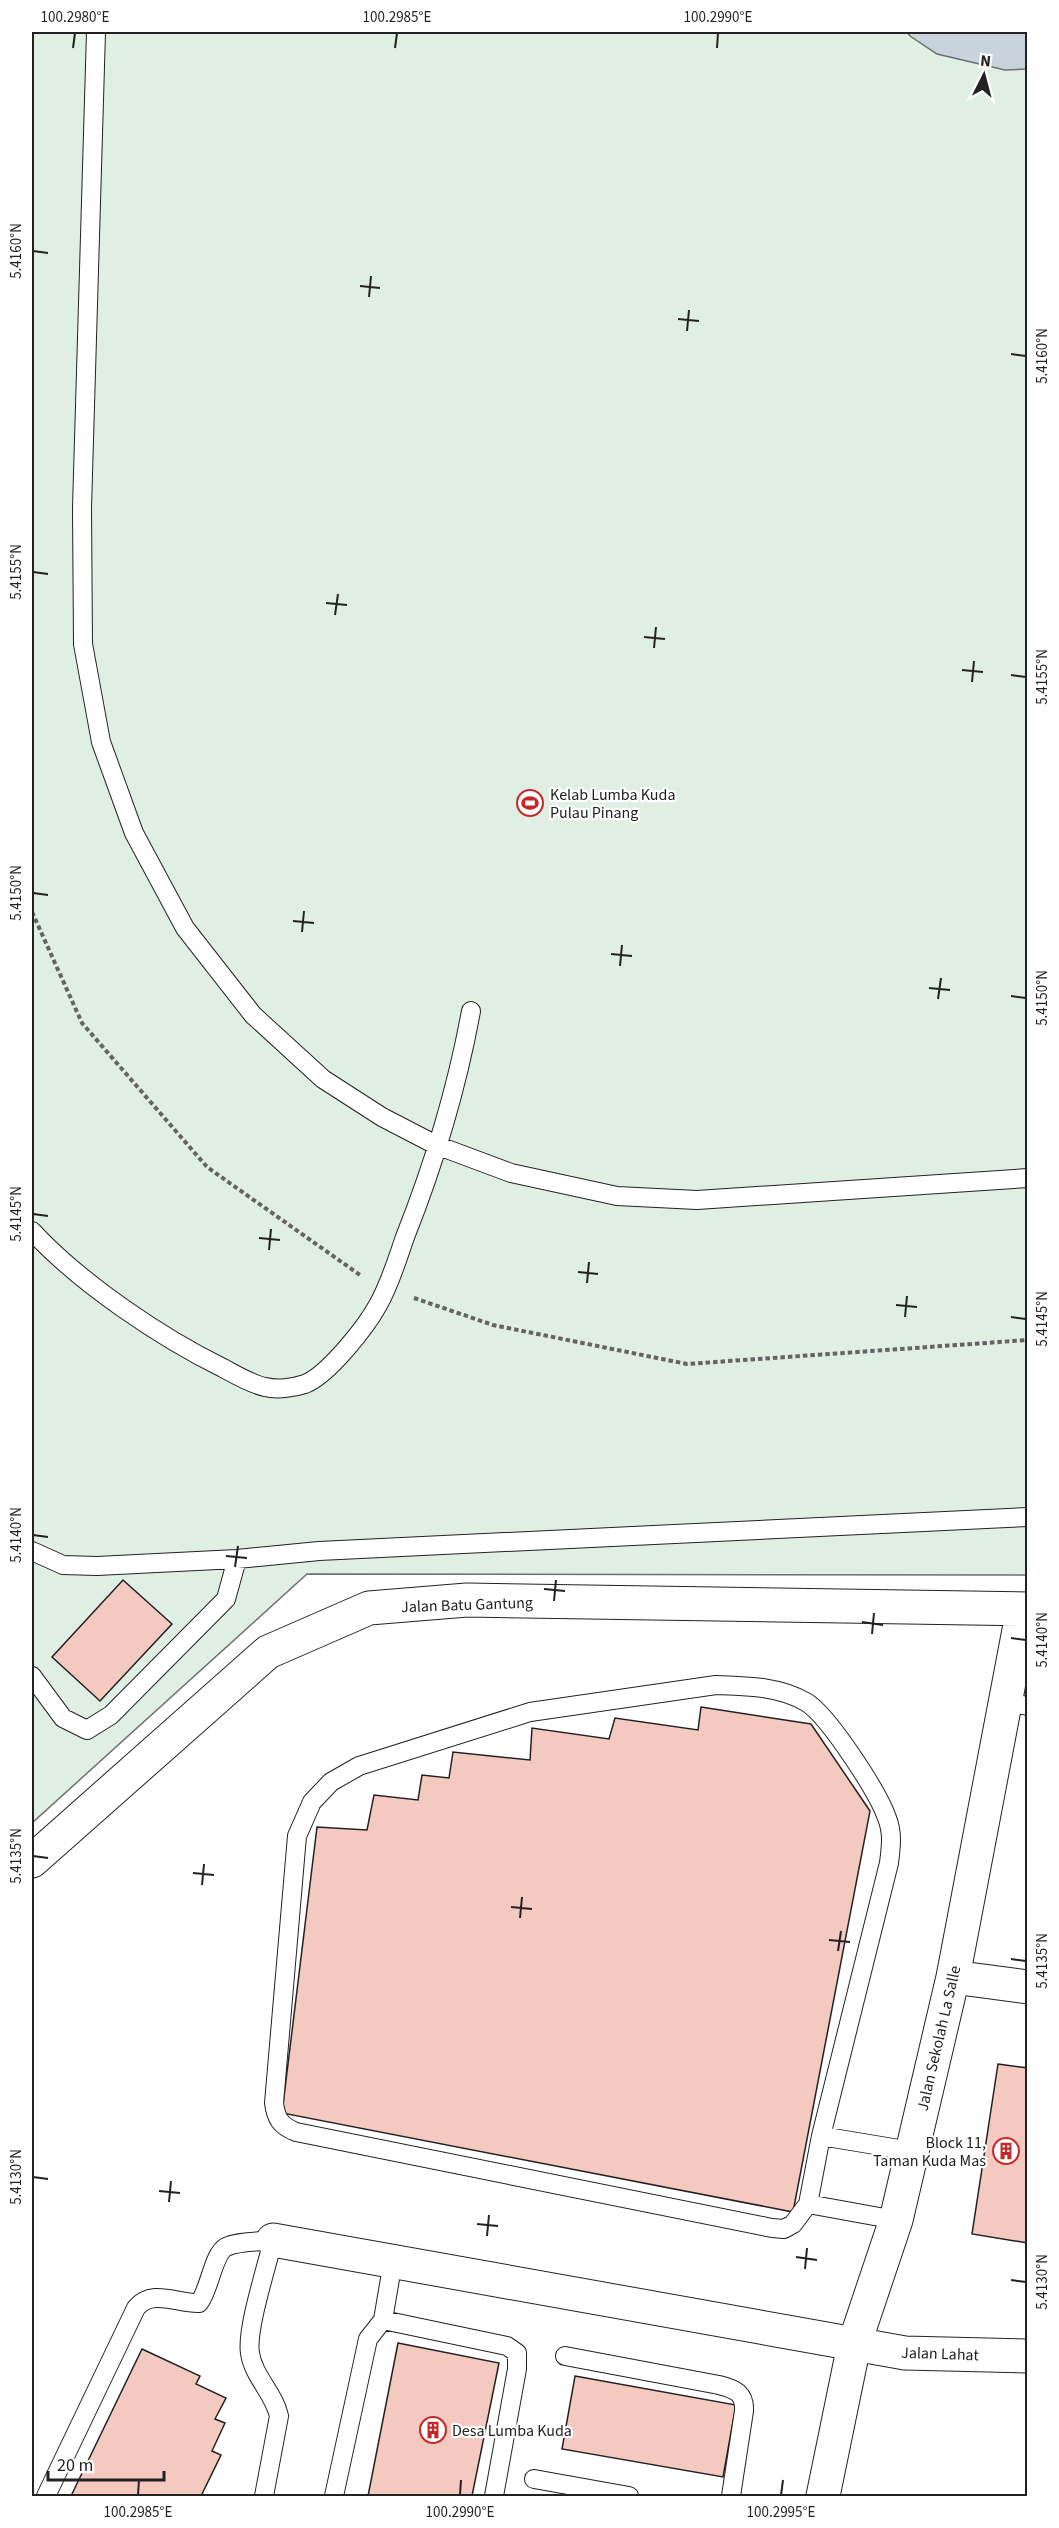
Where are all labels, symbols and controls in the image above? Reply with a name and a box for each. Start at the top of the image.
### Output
text: 100.2980°E [41,7,109,28]
text: 100.2985°E [363,7,431,28]
text: 100.2990°E [684,7,752,28]
north arrow [954,45,1014,105]
text: N [979,50,992,73]
text: 5.4160°N [6,223,27,279]
text: 5.4160°N [1032,328,1053,384]
text: 5.4155°N [6,544,27,600]
text: 5.4155°N [1032,649,1053,705]
place label: Kelab Lumba Kuda Pulau Pinang [550,784,675,824]
sports icon: Kelab Lumba Kuda Pulau Pinang [515,788,545,818]
text: 5.4150°N [6,865,27,921]
text: 5.4150°N [1032,970,1053,1026]
text: 5.4145°N [6,1186,27,1242]
text: 5.4145°N [1032,1291,1053,1347]
text: 5.4140°N [6,1507,27,1563]
street label: Jalan Batu Gantung [401,1592,533,1618]
text: 5.4140°N [1032,1612,1053,1668]
text: 5.4135°N [6,1828,27,1884]
text: 5.4135°N [1032,1933,1053,1989]
street label: Jalan Sekolah La Salle [912,1963,966,2113]
place label: Block 11, Taman Kuda Mas [873,2132,986,2172]
building icon: Block 11, Taman Kuda Mas [991,2136,1021,2166]
text: 5.4130°N [6,2149,27,2205]
text: 5.4130°N [1032,2254,1053,2310]
street label: Jalan Lahat [901,2342,980,2366]
building icon: Desa Lumba Kuda [418,2415,448,2445]
place label: Desa Lumba Kuda [452,2420,572,2442]
scale bar [48,2444,164,2482]
text: 20 m [57,2453,93,2478]
text: 100.2985°E [104,2502,172,2523]
text: 100.2990°E [426,2502,494,2523]
text: 100.2995°E [747,2502,815,2523]

